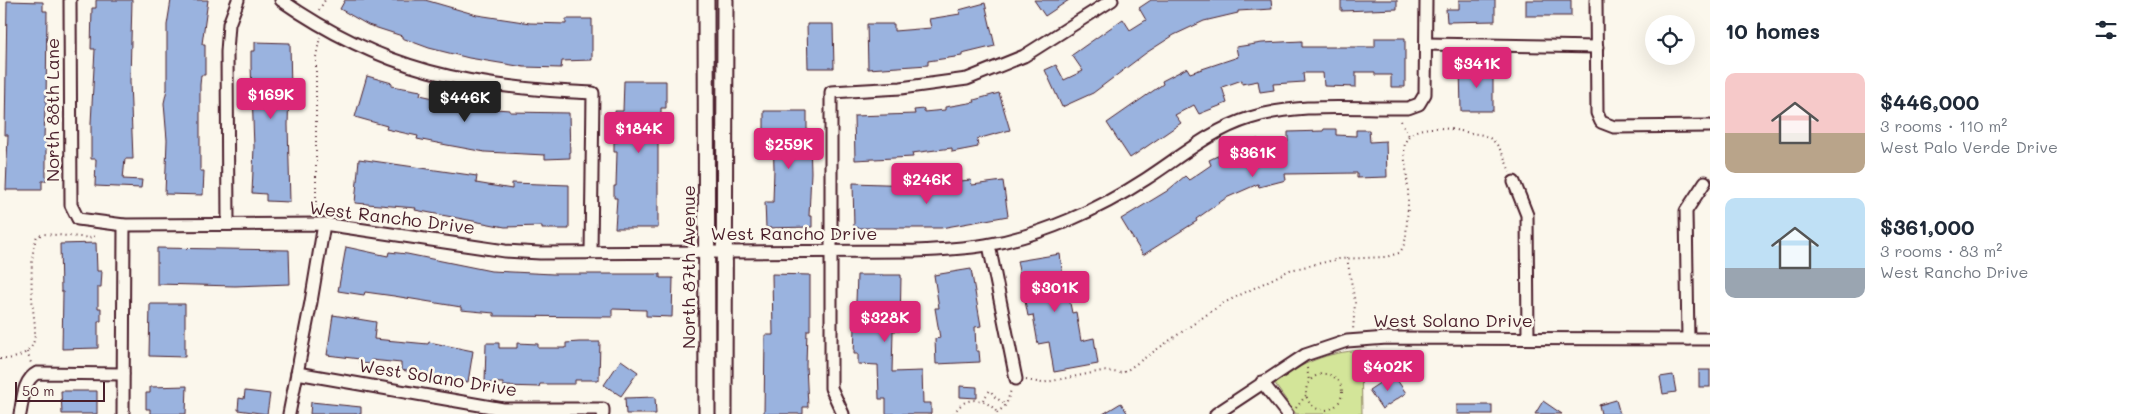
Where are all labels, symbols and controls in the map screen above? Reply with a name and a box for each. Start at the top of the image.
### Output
map controls [1645,15,1695,65]
button: locate [1645,15,1695,65]
icon: filters [2092,16,2120,44]
text: 10 homes [1725,17,1820,44]
street label: North 88th Lane [40,38,64,182]
pin: $341K [1442,46,1512,89]
text: $341K [1453,52,1501,73]
pin: $169K [236,78,306,120]
pin: $446K [430,80,500,123]
text: $169K [248,83,294,104]
text: $446K [440,86,490,107]
text: $446,000 [1880,88,1979,115]
icon: home [1765,93,1825,153]
pin: $184K [604,112,674,154]
text: 3 rooms · 110 m² [1880,115,2007,136]
text: $184K [615,117,663,138]
pin: $259K [754,128,824,170]
text: $259K [765,133,813,154]
pin: $361K [1218,136,1288,178]
text: West Palo Verde Drive [1880,136,2058,157]
text: $361K [1230,141,1276,162]
pin: $246K [892,162,962,205]
text: $246K [902,168,952,189]
street label: North 87th Avenue [676,185,700,349]
street label: West Rancho Drive [308,195,476,239]
text: $361,000 [1880,213,1975,240]
icon: home [1765,218,1825,278]
street label: West Rancho Drive [711,221,877,245]
text: 3 rooms · 83 m² [1880,240,2002,261]
text: West Rancho Drive [1880,261,2028,282]
pin: $301K [1020,270,1090,313]
text: $301K [1031,276,1079,297]
pin: $328K [850,300,920,343]
text: $328K [861,306,909,327]
street label: West Solano Drive [1373,308,1533,332]
pin: $402K [1353,350,1423,392]
street label: West Solano Drive [357,353,519,401]
text: $402K [1363,355,1413,376]
scale bar [15,379,105,402]
text: 50 m [22,381,54,400]

